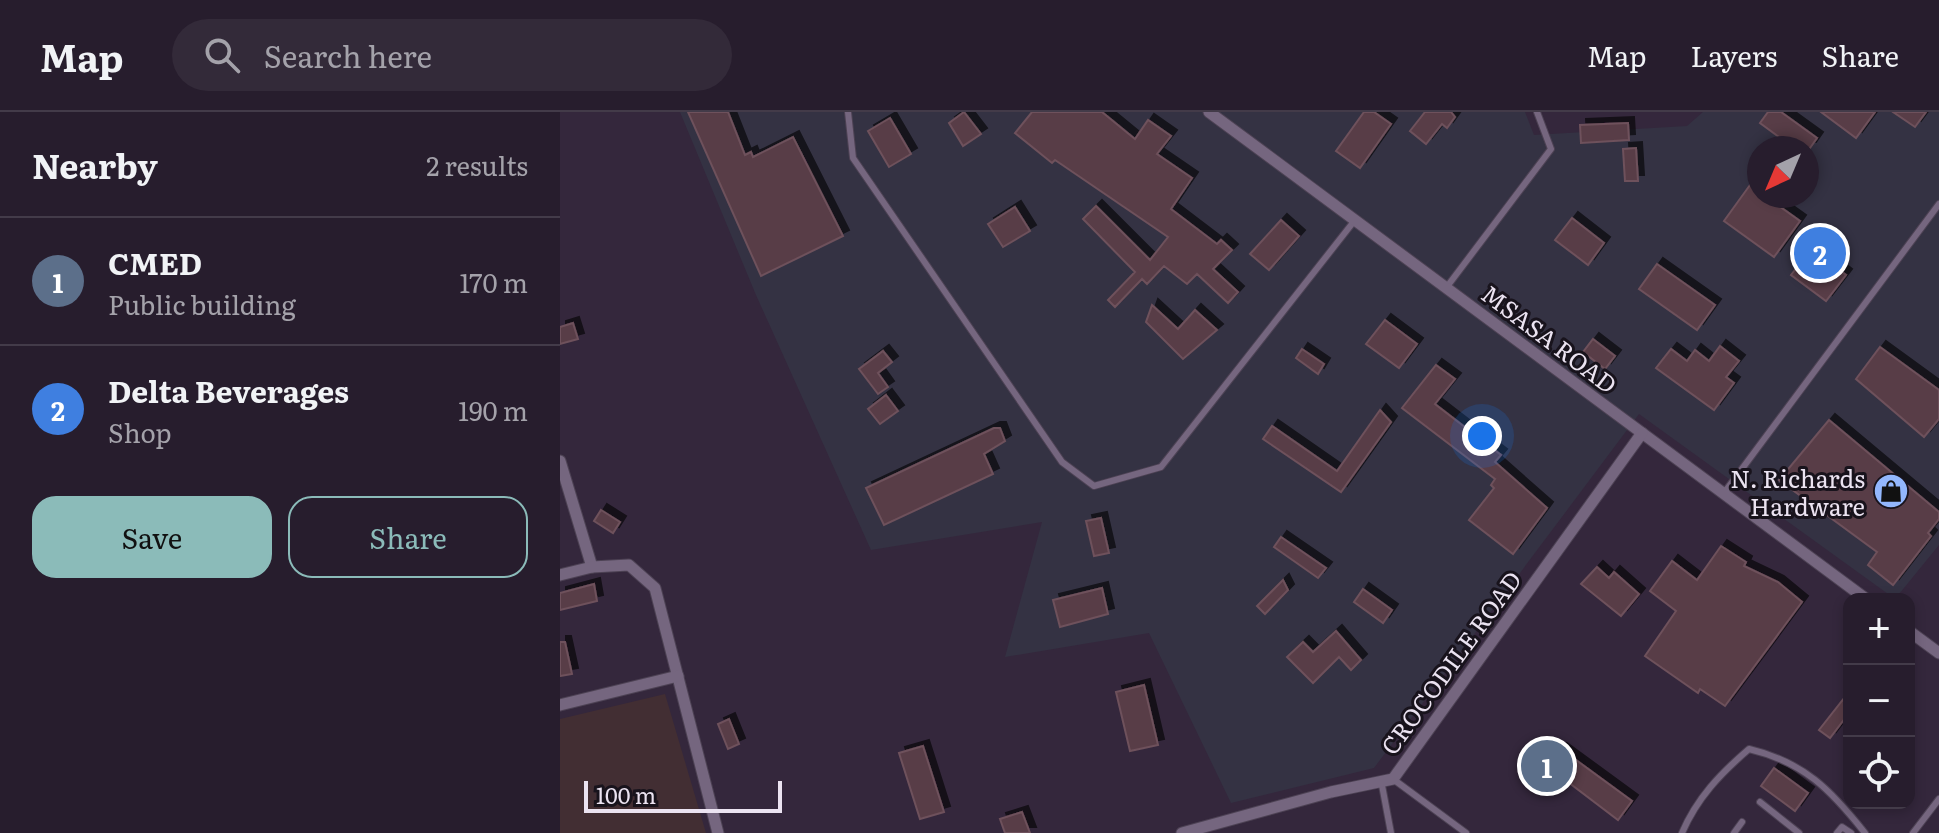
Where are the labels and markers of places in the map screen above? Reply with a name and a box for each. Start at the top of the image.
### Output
pin: 2 [1794,223,1846,283]
place label: N. Richards Hardware [1730,460,1865,523]
shop icon: N. Richards Hardware [1872,472,1910,510]
pin: 1 [1521,736,1573,796]

